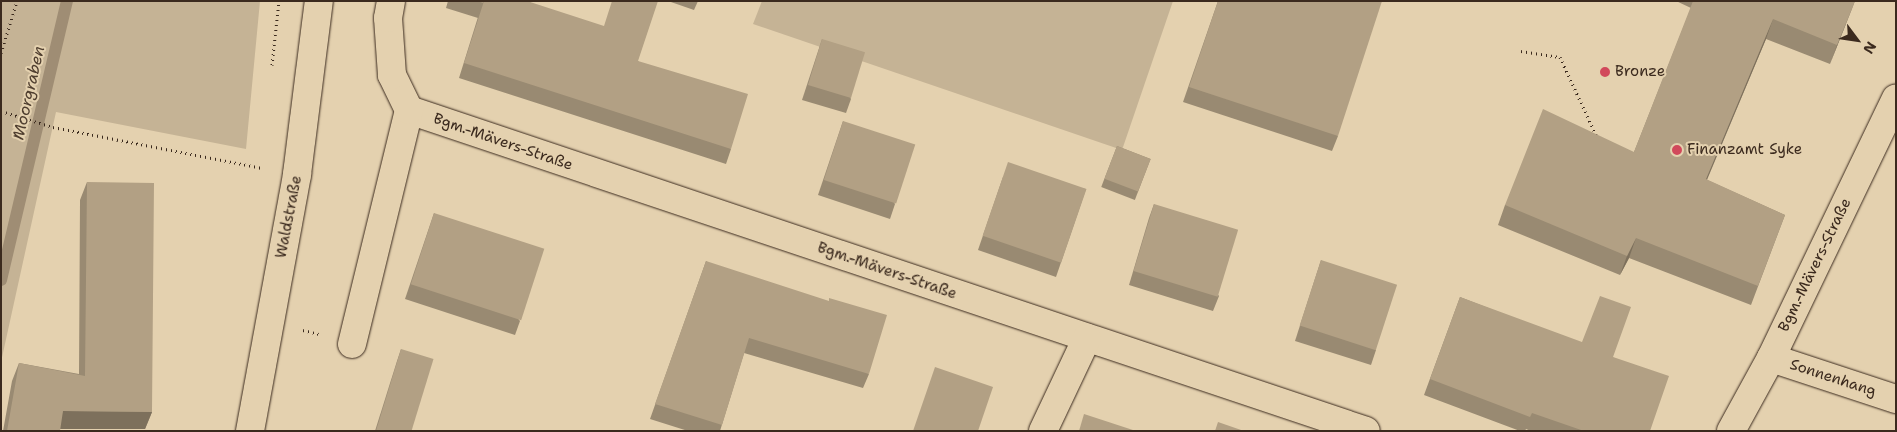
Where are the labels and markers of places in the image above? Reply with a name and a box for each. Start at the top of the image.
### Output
place label: Bronze [1615,63,1665,81]
marker: Bronze [1599,66,1611,78]
place label: Finanzamt Syke [1687,141,1802,159]
marker: Finanzamt Syke [1671,144,1683,156]

